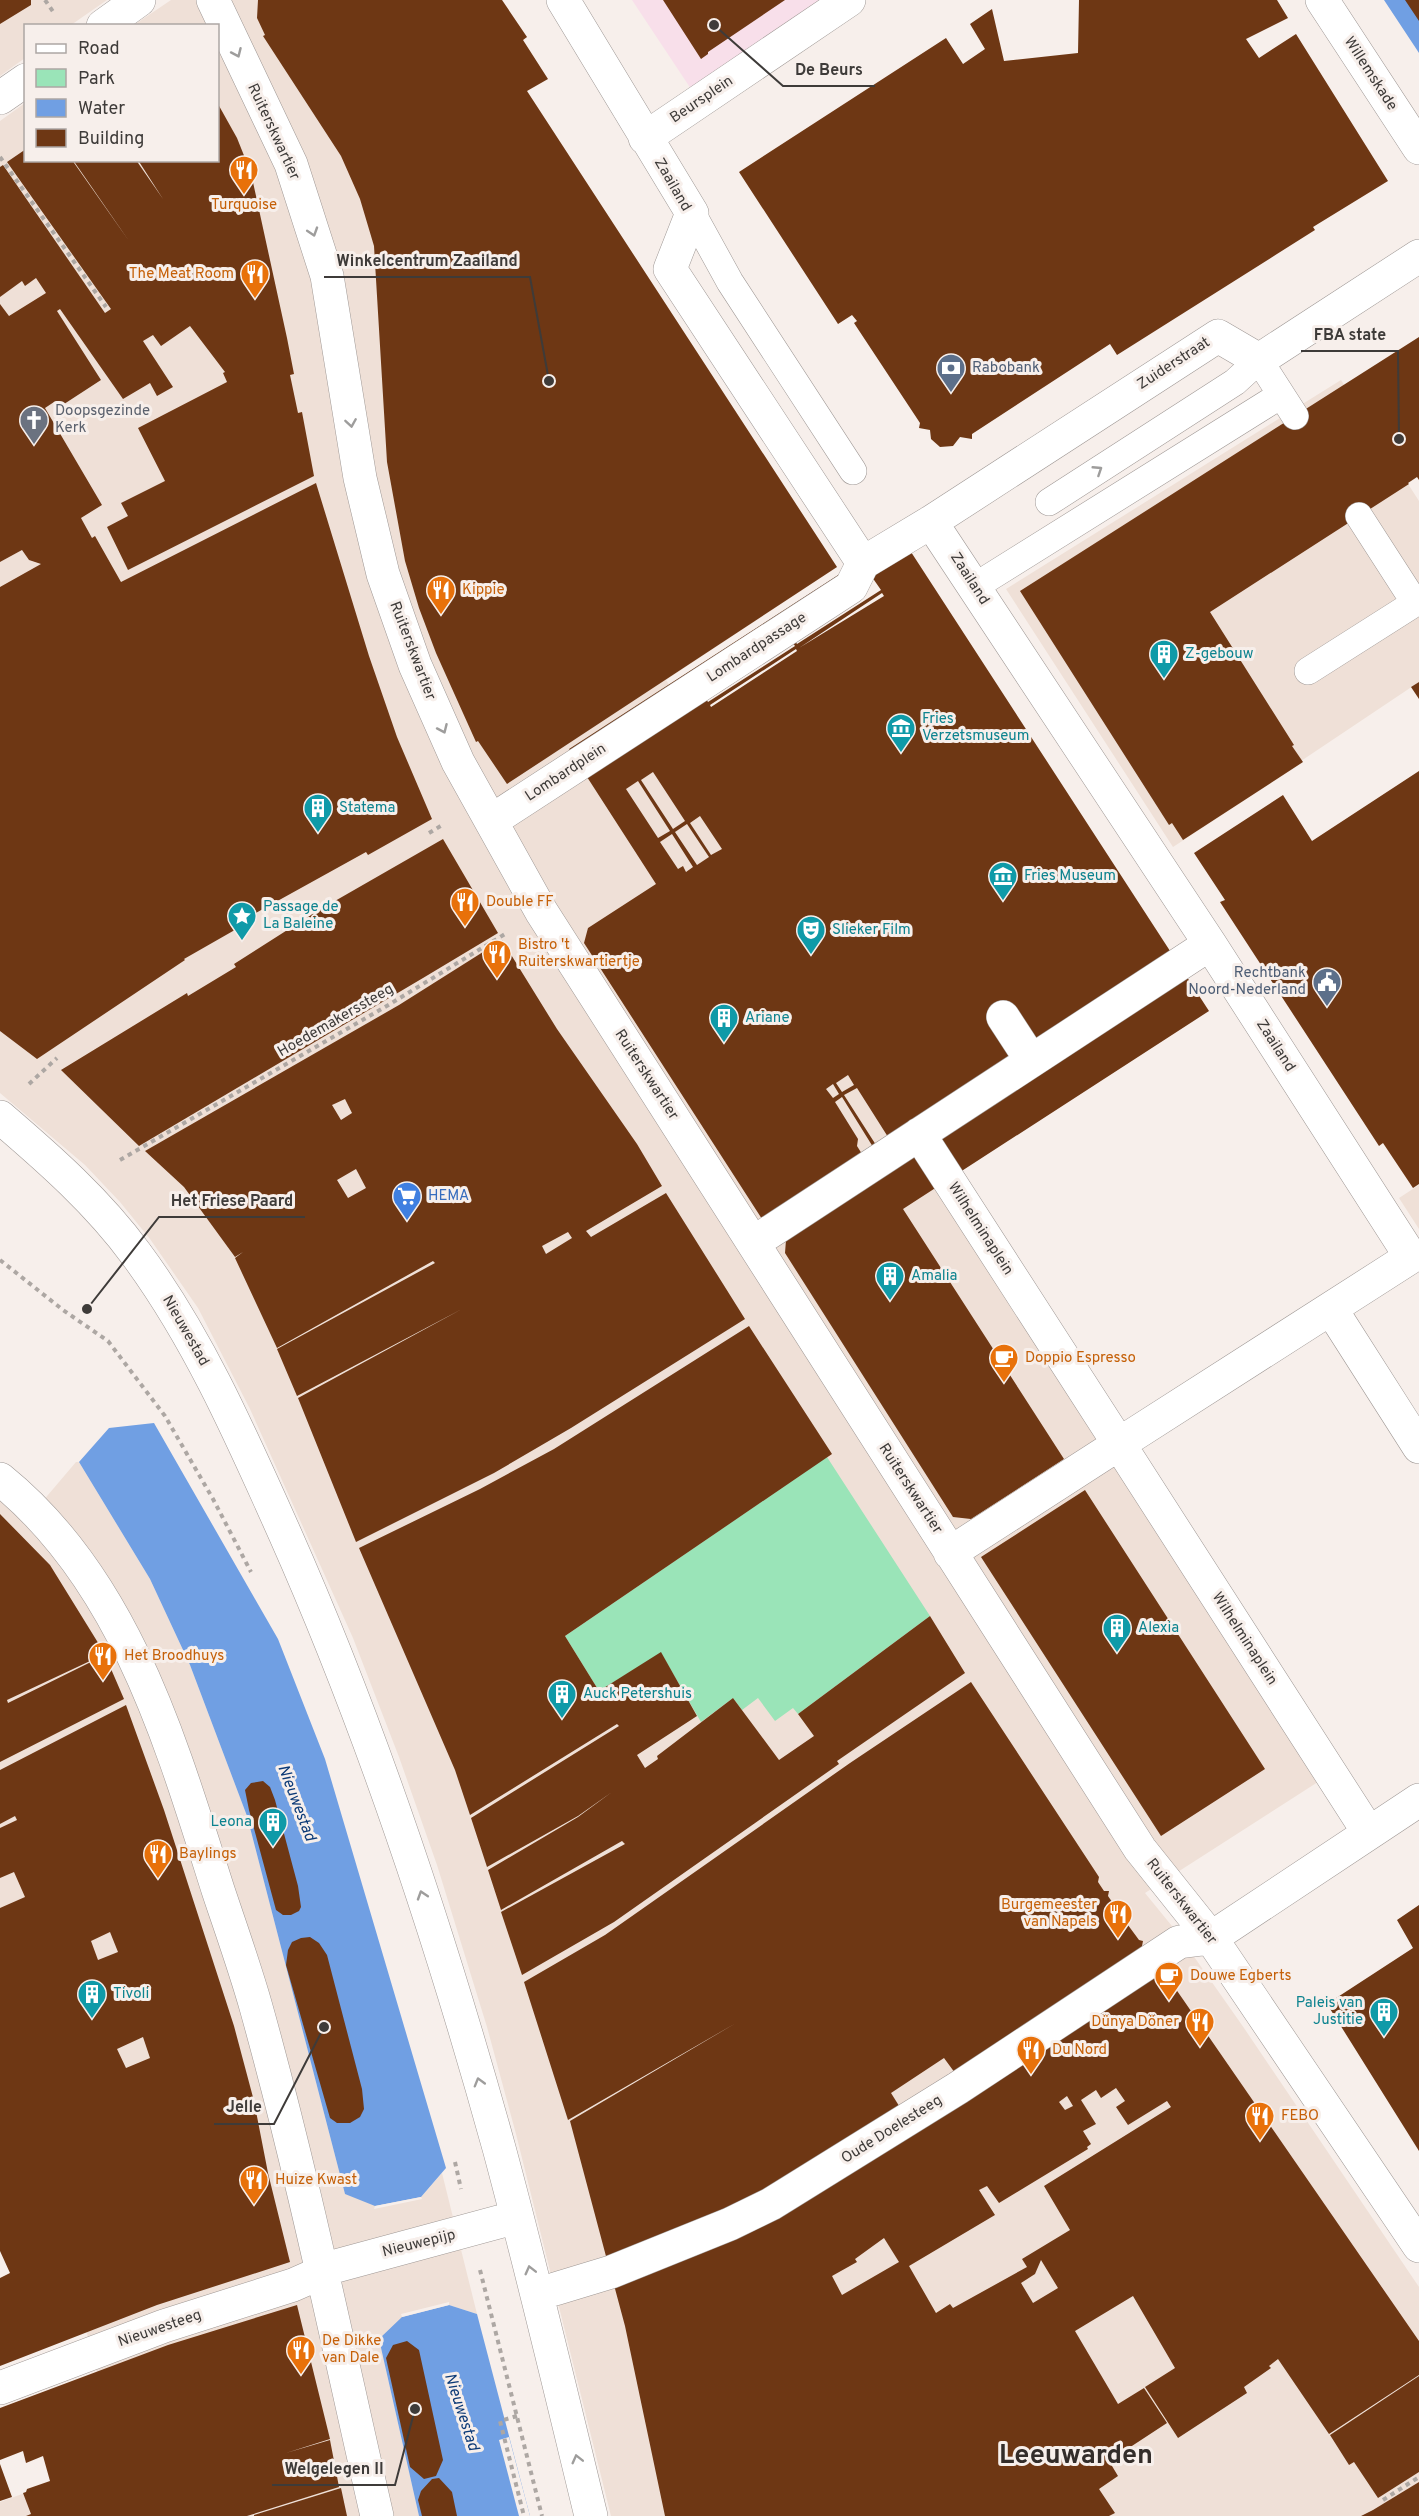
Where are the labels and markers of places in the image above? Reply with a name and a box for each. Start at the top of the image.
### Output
callout: De Beurs [783,52,875,86]
restaurant icon: Turquoise [228,154,260,196]
place label: Turquoise [211,196,277,215]
callout: Winkelcentrum Zaailand [324,243,530,277]
restaurant icon: The Meat Room [239,258,271,300]
place label: The Meat Room [129,265,234,284]
callout: FBA state [1301,317,1398,351]
bank icon: Rabobank [935,352,967,394]
place label: Rabobank [972,359,1040,378]
place label: Doopsgezinde Kerk [55,402,150,438]
church icon: Doopsgezinde Kerk [18,404,50,446]
restaurant icon: Kippie [425,574,457,616]
place label: Kippie [462,581,504,600]
building icon: Z-gebouw [1148,638,1180,680]
place label: Z-gebouw [1185,645,1254,664]
place label: Fries Verzetsmuseum [922,710,1030,746]
museum icon: Fries Verzetsmuseum [885,712,917,754]
building icon: Statema [302,792,334,834]
place label: Statema [339,799,395,818]
museum icon: Fries Museum [987,860,1019,902]
place label: Fries Museum [1024,867,1116,886]
restaurant icon: Double FF [449,886,481,928]
place label: Double FF [486,893,554,912]
place label: Passage de La Baleine [263,898,339,934]
place icon: Passage de La Baleine [226,900,258,942]
theatre icon: Slieker Film [795,914,827,956]
place label: Slieker Film [832,921,911,940]
place label: Bistro 't Ruiterskwartiertje [518,936,640,972]
restaurant icon: Bistro 't Ruiterskwartiertje [481,938,513,980]
place label: Rechtbank Noord-Nederland [1188,964,1306,1000]
public building icon: Rechtbank Noord-Nederland [1311,966,1343,1008]
building icon: Ariane [708,1002,740,1044]
place label: Ariane [745,1009,790,1028]
supermarket icon: HEMA [391,1180,423,1222]
callout: Het Friese Paard [159,1183,305,1217]
place label: HEMA [428,1187,469,1206]
building icon: Amalia [874,1260,906,1302]
place label: Amalia [911,1267,958,1286]
cafe icon: Doppio Espresso [988,1342,1020,1384]
place label: Doppio Espresso [1025,1349,1136,1368]
building icon: Alexia [1101,1612,1133,1654]
place label: Alexia [1138,1619,1179,1638]
restaurant icon: Het Broodhuys [87,1640,119,1682]
place label: Het Broodhuys [124,1647,224,1666]
building icon: Auck Petershuis [546,1678,578,1720]
place label: Auck Petershuis [583,1685,692,1704]
building icon: Leona [257,1806,289,1848]
place label: Leona [211,1813,252,1832]
restaurant icon: Baylings [142,1838,174,1880]
place label: Baylings [179,1845,237,1864]
place label: Burgemeester van Napels [1001,1896,1097,1932]
restaurant icon: Burgemeester van Napels [1102,1898,1134,1940]
cafe icon: Douwe Egberts [1153,1960,1185,2002]
place label: Douwe Egberts [1190,1967,1292,1986]
building icon: Tivoli [76,1978,108,2020]
place label: Tivoli [113,1985,149,2004]
place label: Paleis van Justitie [1296,1994,1363,2030]
building icon: Paleis van Justitie [1368,1996,1400,2038]
restaurant icon: Dünya Döner [1184,2006,1216,2048]
place label: Dünya Döner [1091,2013,1179,2032]
restaurant icon: Du Nord [1015,2034,1047,2076]
place label: Du Nord [1052,2041,1107,2060]
callout: Jelle [214,2090,274,2124]
restaurant icon: FEBO [1244,2100,1276,2142]
place label: FEBO [1281,2107,1319,2126]
restaurant icon: Huize Kwast [238,2164,270,2206]
place label: Huize Kwast [275,2171,357,2190]
place label: De Dikke van Dale [322,2332,381,2368]
restaurant icon: De Dikke van Dale [285,2334,317,2376]
callout: Welgelegen II [272,2451,395,2485]

